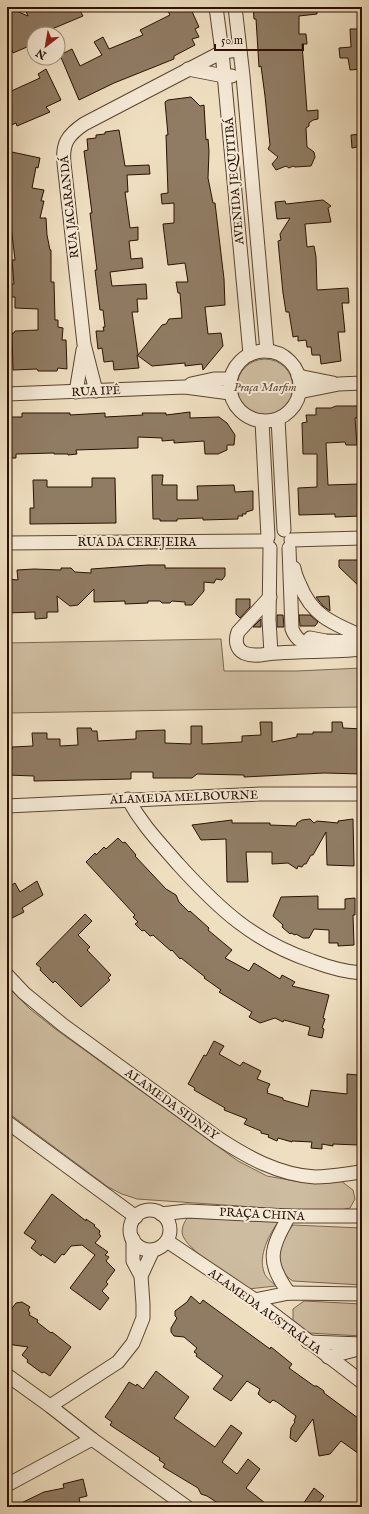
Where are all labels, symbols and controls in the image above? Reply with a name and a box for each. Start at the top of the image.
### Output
north arrow [26,26,66,66]
scale bar [215,26,303,52]
text: 50 m [221,33,243,48]
text: N [33,45,50,63]
street label: AVENIDA JEQUITIBÁ [220,116,249,246]
street label: RUA JACARANDÁ [56,154,83,259]
park label: Praça Marfim [233,380,297,395]
street label: RUA IPÊ [71,382,121,400]
street label: RUA DA CEREJEIRA [78,535,197,551]
street label: ALAMEDA MELBOURNE [109,787,258,808]
street label: ALAMEDA SIDNEY [121,1065,222,1144]
street label: PRAÇA CHINA [219,1205,306,1224]
street label: ALAMEDA AUSTRÁLIA [204,1264,325,1358]

